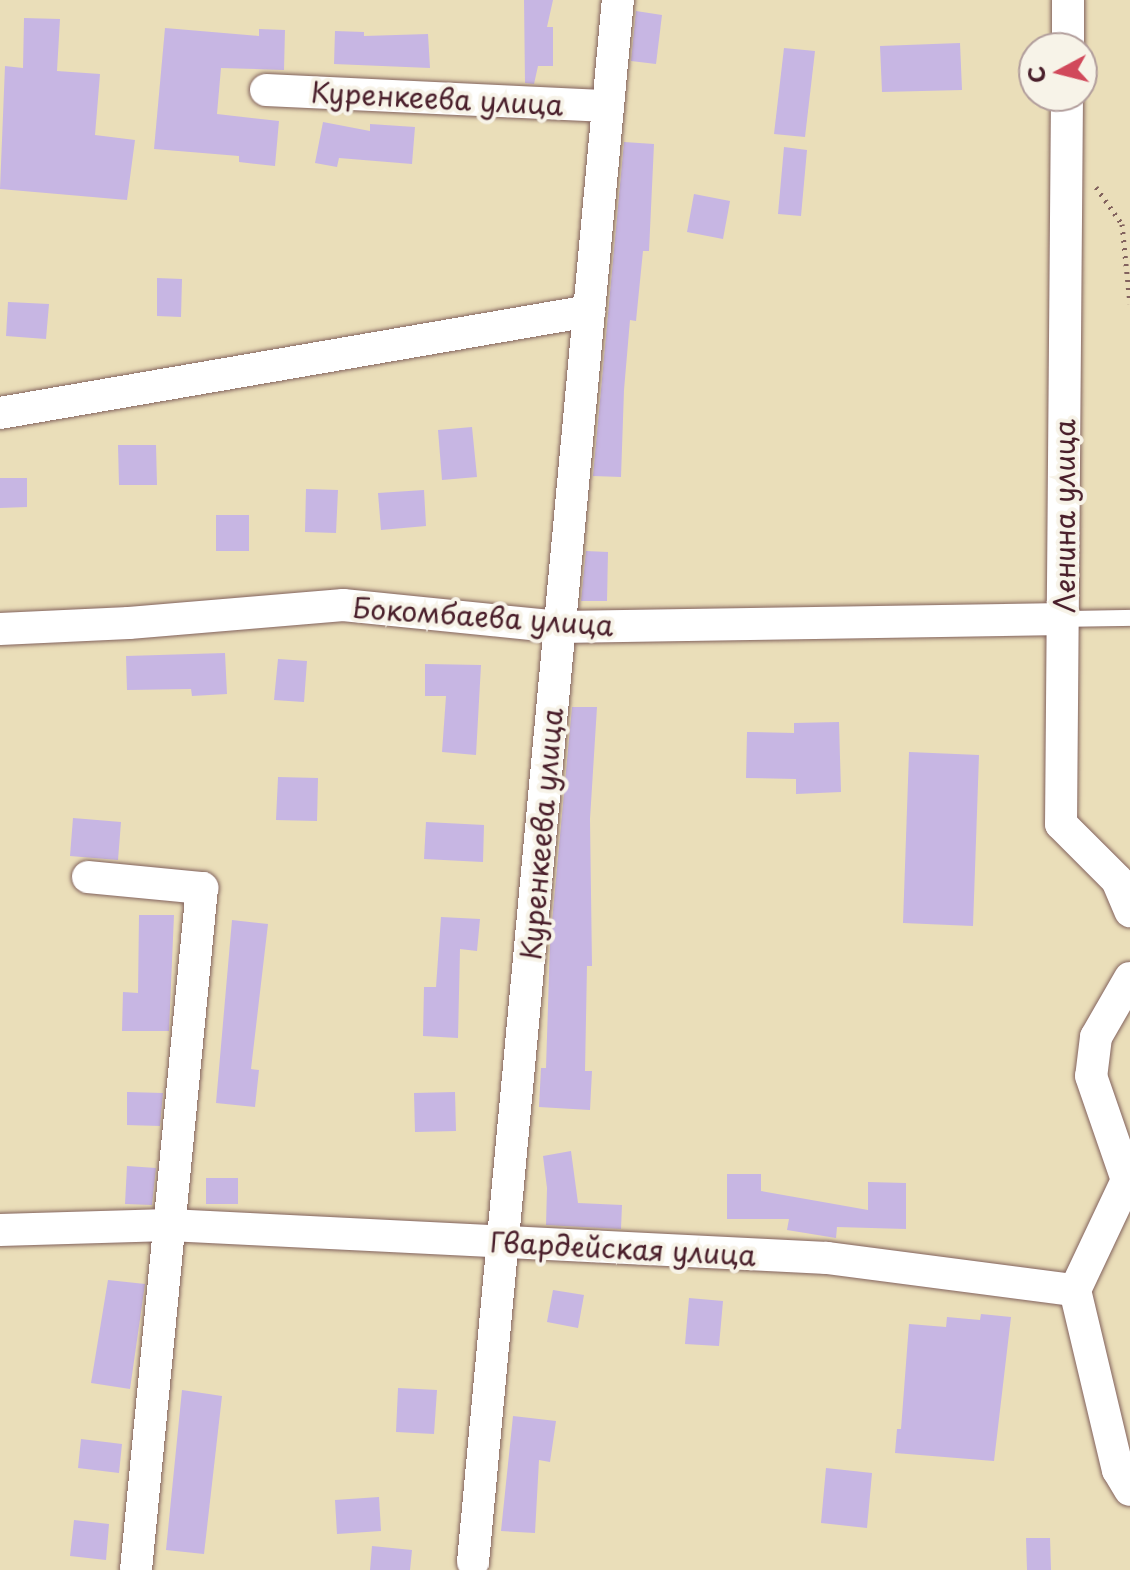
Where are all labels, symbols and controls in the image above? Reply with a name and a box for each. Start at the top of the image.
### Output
north arrow [1018,32,1098,112]
text: С [1018,65,1053,85]
street label: Куренкеева улица [309,75,565,121]
street label: Ленина улица [1047,418,1081,614]
street label: Бокомбаева улица [350,590,616,642]
street label: Куренкеева улица [513,705,569,963]
street label: Гвардейская улица [488,1224,758,1272]

